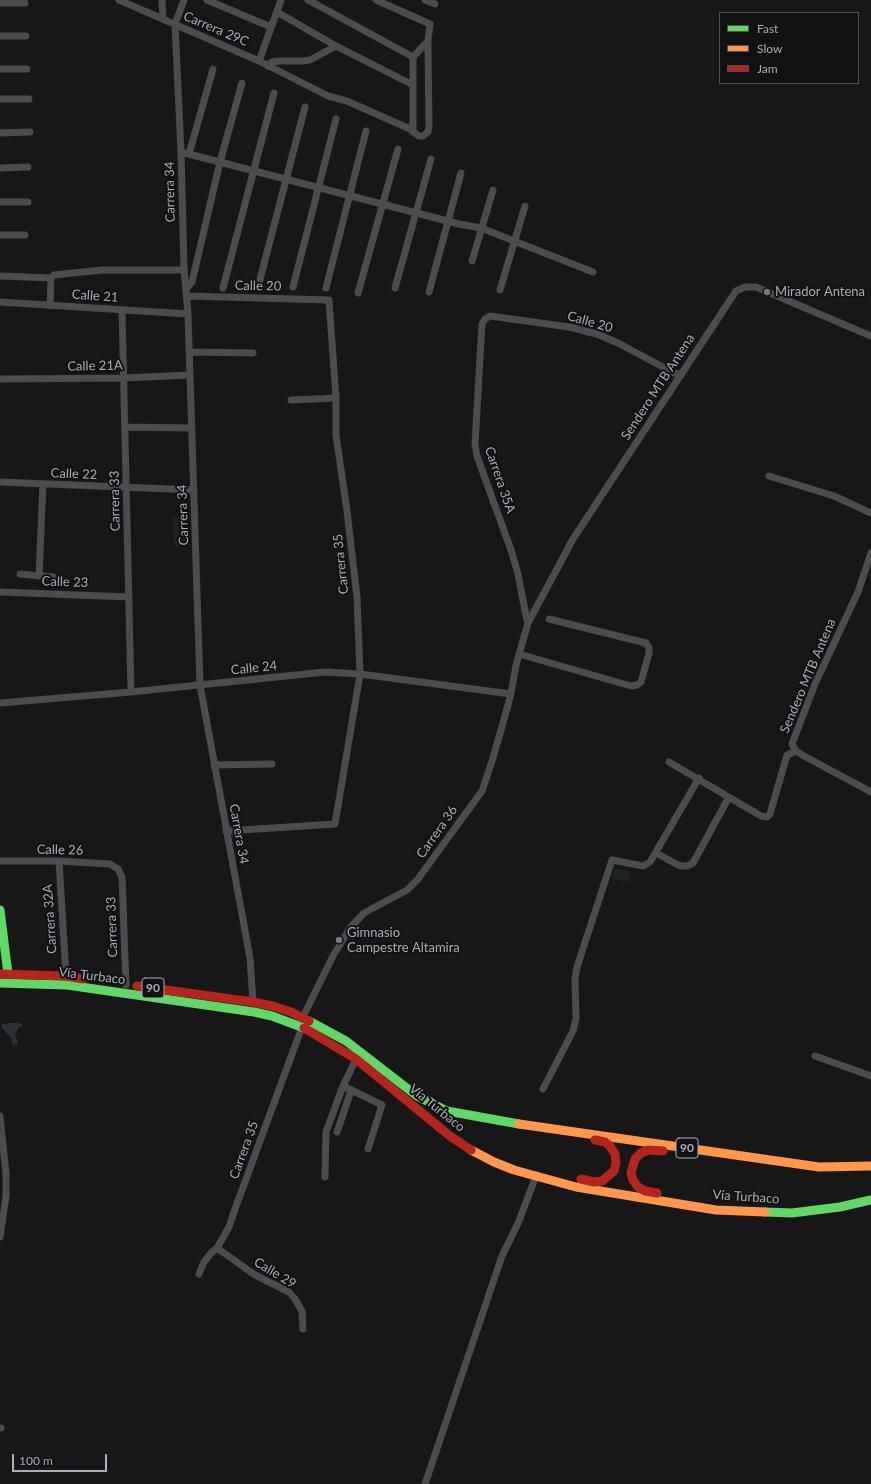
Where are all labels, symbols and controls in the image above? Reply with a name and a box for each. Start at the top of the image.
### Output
street label: Carrera 29C [181,8,251,50]
legend [719,12,859,84]
text: Fast [757,21,778,36]
text: Slow [757,41,782,56]
text: Jam [757,61,778,76]
street label: Carrera 34 [162,162,178,222]
street label: Calle 20 [235,278,281,294]
place label: Mirador Antena [775,284,865,300]
street label: Calle 21 [71,287,119,305]
marker: Mirador Antena [762,287,772,297]
street label: Calle 20 [565,308,615,336]
street label: Sendero MTB Antena [618,331,698,443]
street label: Calle 21A [67,358,123,374]
street label: Carrera 35A [481,445,519,515]
street label: Calle 22 [50,465,98,483]
street label: Carrera 33 [107,471,123,531]
street label: Carrera 34 [174,484,192,546]
street label: Carrera 35 [330,533,352,595]
street label: Calle 23 [41,573,89,591]
street label: Sendero MTB Antena [777,616,839,736]
street label: Calle 24 [230,658,278,678]
street label: Carrera 34 [226,803,252,865]
street label: Carrera 36 [413,803,461,861]
street label: Calle 26 [37,842,83,858]
street label: Carrera 32A [40,884,60,954]
street label: Carrera 33 [103,896,121,958]
place label: Gimnasio Campestre Altamira [347,925,460,956]
marker: Gimnasio Campestre Altamira [334,935,344,945]
street label: Vía Turbaco [58,964,126,988]
road number: 90 [142,978,164,998]
street label: Vía Turbaco [406,1081,468,1135]
street label: Carrera 35 [226,1119,262,1181]
road number: 90 [676,1138,698,1158]
street label: Vía Turbaco [712,1187,780,1207]
street label: Calle 29 [251,1254,299,1292]
scale bar [14,1446,109,1472]
text: 100 m [19,1453,53,1468]

